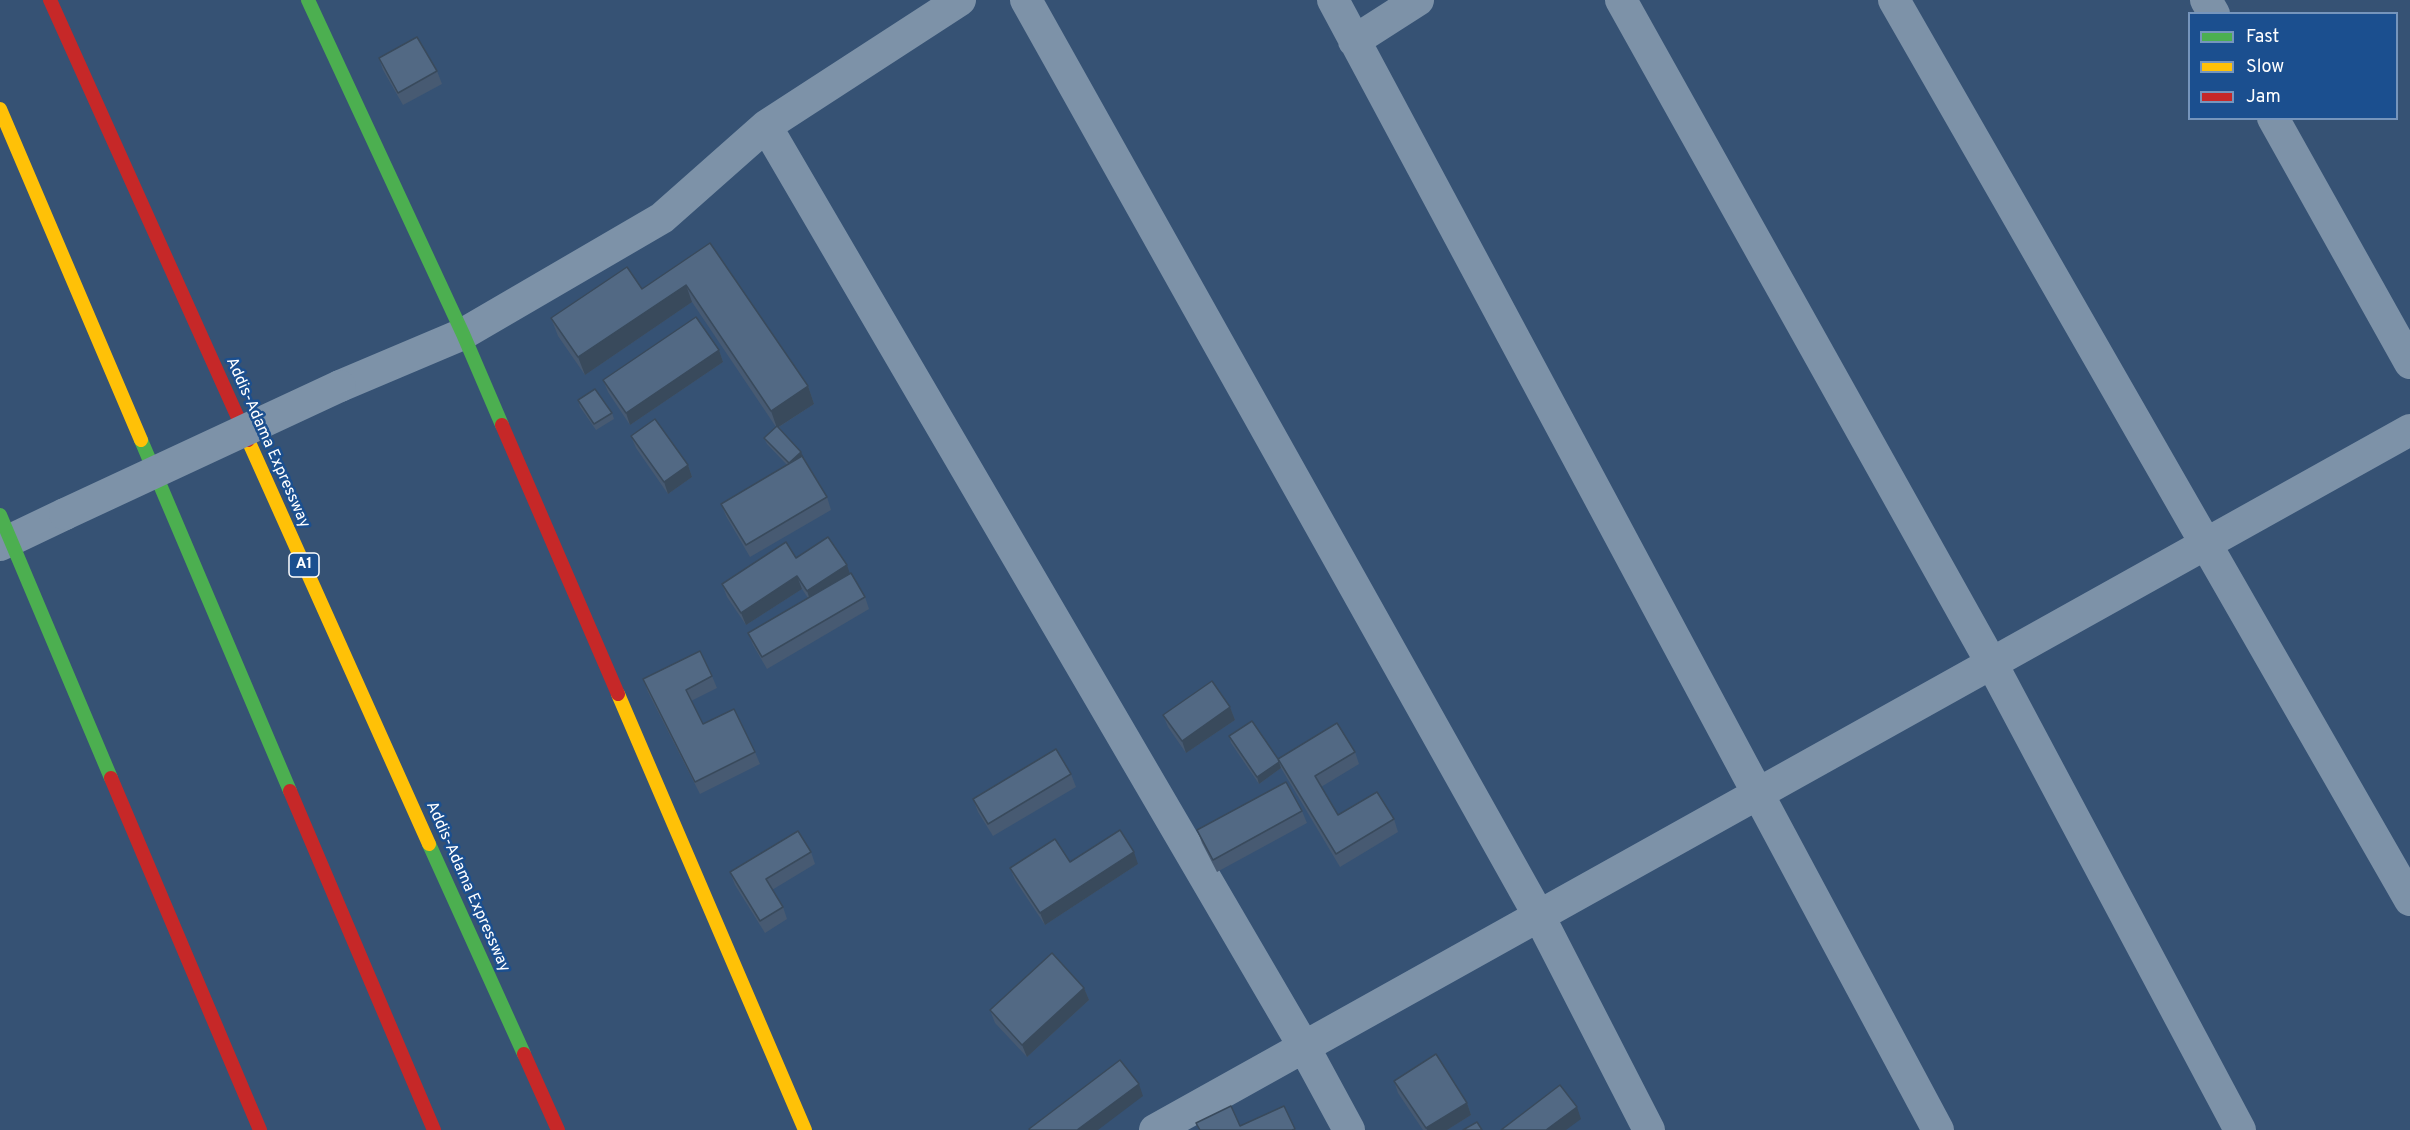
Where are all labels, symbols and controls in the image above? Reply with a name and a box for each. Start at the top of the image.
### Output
legend [2188,12,2398,120]
text: Fast [2246,26,2279,49]
text: Slow [2246,56,2284,79]
text: Jam [2246,86,2281,109]
street label: Addis-Adama Expressway [221,355,313,531]
road number: A1 [289,553,319,577]
street label: Addis-Adama Expressway [421,799,513,975]

